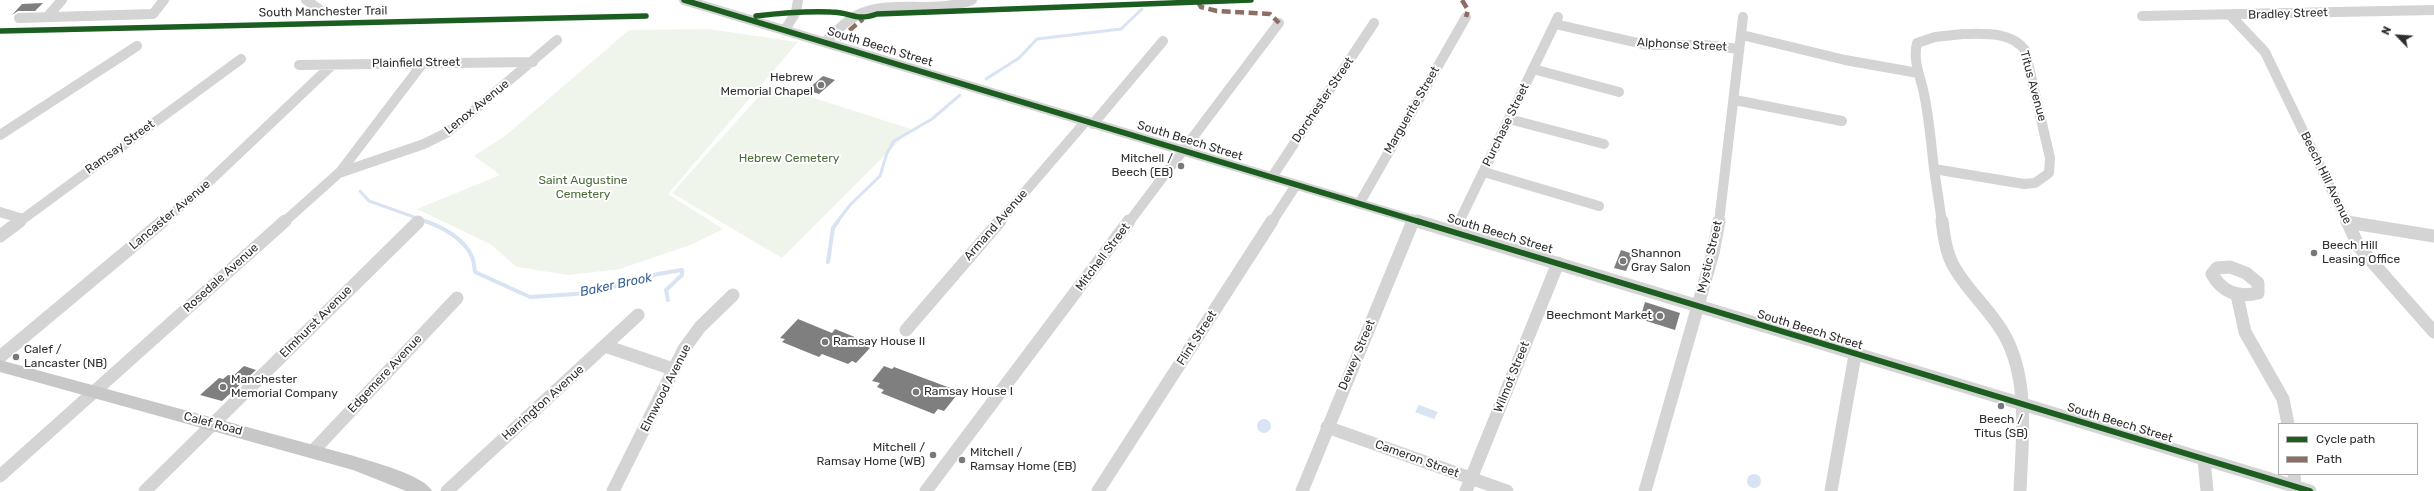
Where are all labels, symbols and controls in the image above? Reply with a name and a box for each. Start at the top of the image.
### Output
street label: South Manchester Trail [259,4,387,20]
street label: Bradley Street [2248,5,2328,23]
north arrow [2378,16,2418,56]
street label: South Beech Street [826,24,934,70]
text: N [2379,24,2394,37]
street label: Alphonse Street [1637,35,1727,55]
street label: Titus Avenue [2017,49,2049,123]
street label: Plainfield Street [372,55,460,71]
street label: Dorchester Street [1289,55,1357,145]
street label: Marguerite Street [1381,64,1443,156]
place label: Hebrew Memorial Chapel [721,71,813,99]
street label: Lenox Avenue [442,77,512,137]
marker: Hebrew Memorial Chapel [816,80,826,90]
street label: Purchase Street [1480,81,1532,169]
street label: Ramsay Street [83,117,157,177]
street label: South Beech Street [1136,118,1244,164]
street label: Beech Hill Avenue [2297,130,2355,226]
park label: Hebrew Cemetery [739,152,839,166]
place label: Mitchell / Beech (EB) [1112,152,1173,180]
marker: Mitchell / Beech (EB) [1176,161,1186,171]
park label: Saint Augustine Cemetery [538,174,628,202]
street label: Lancaster Avenue [127,177,213,253]
street label: Armand Avenue [961,187,1031,263]
street label: South Beech Street [1446,211,1554,257]
street label: Mystic Street [1695,219,1725,295]
street label: Mitchell Street [1073,220,1133,294]
place label: Beech Hill Leasing Office [2322,239,2400,267]
street label: Rosedale Avenue [181,241,261,315]
place label: Shannon Gray Salon [1631,247,1691,275]
marker: Beech Hill Leasing Office [2309,248,2319,258]
marker: Shannon Gray Salon [1618,256,1628,266]
water label: Baker Brook [578,270,654,300]
street label: Elmhurst Avenue [277,283,355,361]
street label: South Beech Street [1756,307,1864,353]
street label: Flint Street [1174,308,1220,368]
place label: Beechmont Market [1546,309,1652,323]
marker: Beechmont Market [1655,311,1665,321]
street label: Dewey Street [1336,318,1378,392]
street label: Edgemere Avenue [345,332,425,416]
place label: Ramsay House II [833,335,925,349]
marker: Ramsay House II [820,337,830,347]
street label: Wilmot Street [1491,339,1533,415]
street label: Elmwood Avenue [638,342,694,434]
place label: Calef / Lancaster (NB) [24,343,107,371]
marker: Calef / Lancaster (NB) [11,352,21,362]
street label: Harrington Avenue [499,362,587,444]
place label: Manchester Memorial Company [231,373,338,401]
marker: Manchester Memorial Company [218,382,228,392]
place label: Ramsay House I [924,385,1013,399]
marker: Ramsay House I [911,387,921,397]
street label: South Beech Street [2066,400,2174,446]
marker: Beech / Titus (SB) [1996,401,2006,411]
street label: Calef Road [182,409,244,439]
place label: Beech / Titus (SB) [1974,413,2028,441]
legend [2278,423,2418,475]
text: Cycle path [2316,432,2375,446]
street label: Cameron Street [1373,437,1461,481]
place label: Mitchell / Ramsay Home (WB) [816,441,925,469]
place label: Mitchell / Ramsay Home (EB) [970,446,1076,474]
marker: Mitchell / Ramsay Home (WB) [928,450,938,460]
text: Path [2316,452,2342,466]
marker: Mitchell / Ramsay Home (EB) [957,455,967,465]

